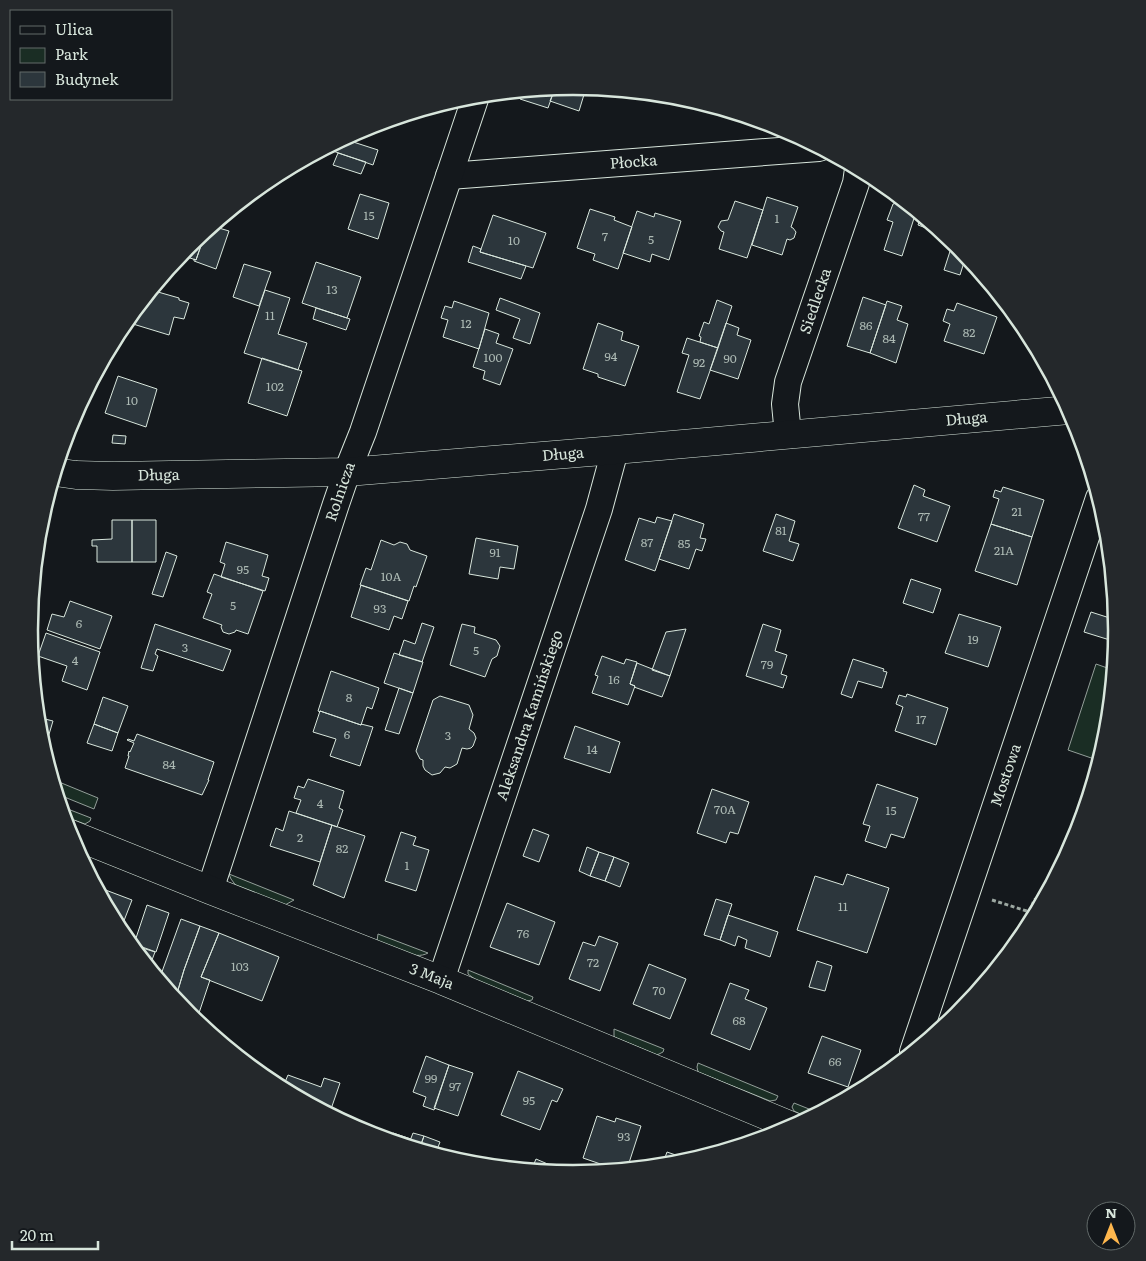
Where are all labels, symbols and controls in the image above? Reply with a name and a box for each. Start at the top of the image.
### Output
legend [10,10,172,100]
text: Ulica [55,17,94,40]
text: Park [55,42,89,65]
text: Budynek [55,67,119,90]
street label: Płocka [609,147,659,174]
house number: 15 [364,206,374,224]
house number: 1 [775,209,780,227]
house number: 7 [602,227,608,245]
house number: 5 [648,230,654,248]
house number: 10 [508,231,520,249]
street label: Siedlecka [792,264,836,336]
house number: 13 [326,280,338,298]
house number: 11 [265,306,275,324]
house number: 12 [461,314,471,332]
house number: 86 [859,316,873,334]
house number: 82 [963,323,975,341]
house number: 84 [882,329,896,347]
house number: 94 [605,347,618,365]
house number: 100 [484,348,502,366]
house number: 90 [723,349,737,367]
house number: 92 [693,353,705,371]
house number: 102 [266,377,284,395]
house number: 10 [126,391,138,409]
street label: Długa [944,404,989,431]
street label: Długa [541,440,586,466]
street label: Rolnicza [318,457,360,524]
street label: Długa [137,462,181,486]
house number: 21 [1012,502,1023,520]
house number: 77 [918,507,930,525]
house number: 81 [775,521,787,539]
house number: 87 [641,533,653,551]
house number: 85 [678,534,690,552]
house number: 21A [994,541,1014,559]
house number: 91 [489,543,501,561]
house number: 95 [237,560,249,578]
house number: 10A [381,567,401,585]
house number: 5 [230,596,236,614]
house number: 93 [374,599,386,617]
house number: 6 [76,614,83,632]
street label: Aleksandra Kamińskiego [489,627,568,803]
house number: 19 [967,630,979,648]
house number: 3 [182,638,188,656]
house number: 5 [473,641,479,659]
house number: 4 [72,651,79,669]
house number: 79 [761,655,773,673]
house number: 16 [608,670,620,688]
house number: 8 [346,688,353,706]
house number: 17 [916,710,926,728]
house number: 6 [344,725,351,743]
house number: 3 [445,726,451,744]
street label: Mostowa [983,739,1026,809]
house number: 14 [586,740,598,758]
house number: 84 [162,755,176,773]
house number: 4 [317,794,324,812]
house number: 70A [714,800,736,818]
house number: 15 [886,801,896,819]
house number: 2 [297,828,303,846]
house number: 82 [336,839,348,857]
house number: 1 [405,856,410,874]
house number: 11 [838,897,848,915]
house number: 76 [517,924,530,942]
house number: 72 [587,953,599,971]
street label: 3 Maja [407,956,459,995]
house number: 103 [231,957,249,975]
house number: 70 [652,981,666,999]
house number: 68 [732,1011,746,1029]
house number: 66 [829,1052,842,1070]
house number: 99 [425,1069,437,1087]
house number: 97 [449,1077,461,1095]
house number: 95 [523,1091,535,1109]
house number: 93 [618,1127,630,1145]
north arrow [1086,1201,1136,1251]
text: N [1105,1202,1117,1222]
scale bar [12,1218,99,1250]
text: 20 m [20,1223,54,1246]

